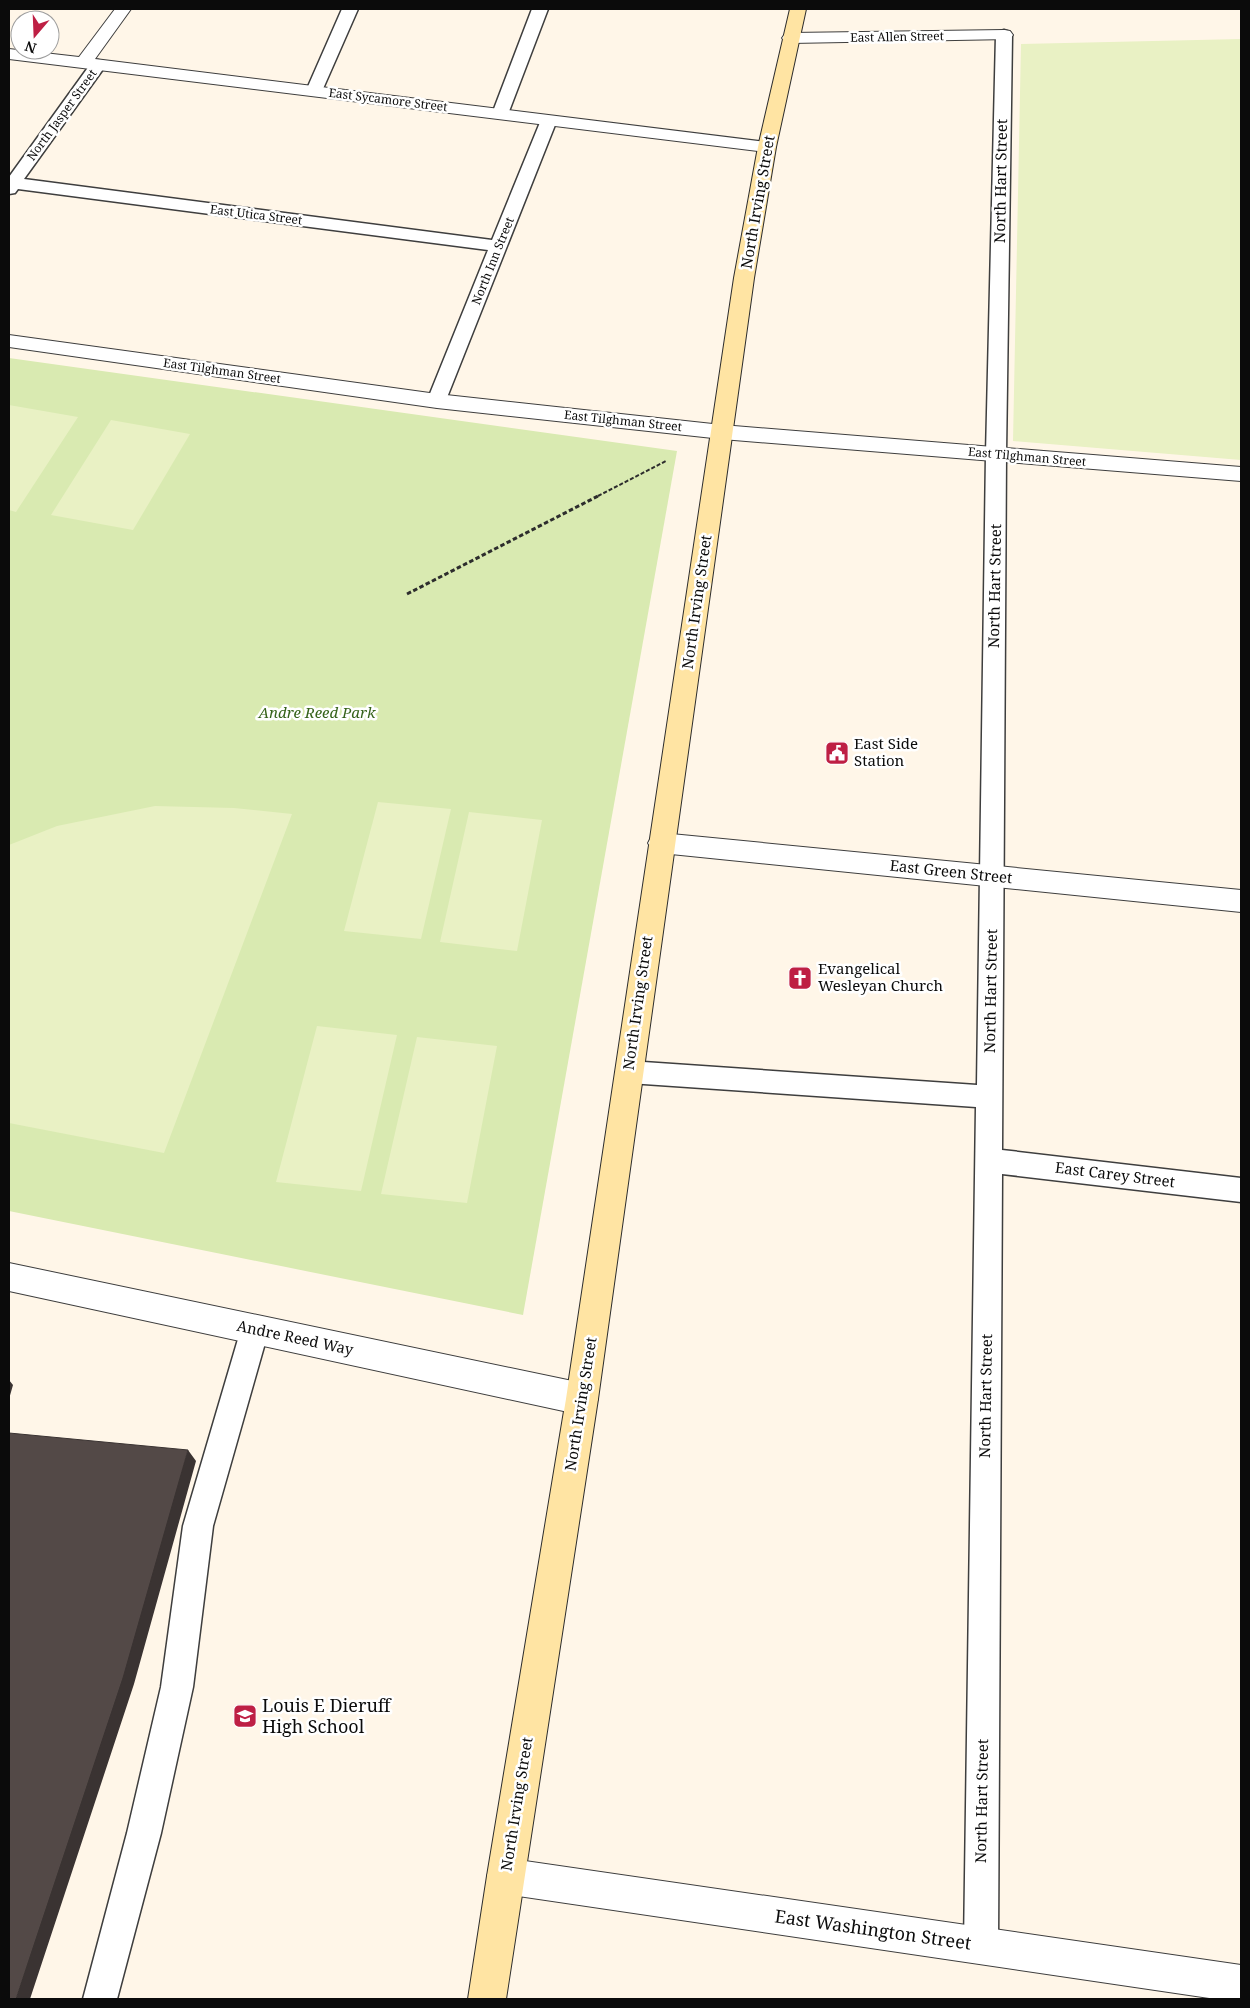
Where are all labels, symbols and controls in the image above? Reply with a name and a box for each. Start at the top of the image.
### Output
north arrow [10,10,60,60]
street label: East Allen Street [850,27,944,46]
text: N [22,37,39,59]
street label: North Jasper Street [23,66,101,164]
street label: East Sycamore Street [328,84,448,115]
street label: North Hart Street [989,119,1011,243]
street label: North Irving Street [735,133,779,270]
street label: East Utica Street [209,200,303,229]
street label: North Inn Street [467,214,518,307]
street label: East Tilghman Street [162,354,282,387]
street label: East Tilghman Street [563,406,683,435]
street label: East Tilghman Street [967,443,1087,470]
street label: North Hart Street [983,524,1005,648]
street label: North Irving Street [677,533,715,670]
park label: Andre Reed Park [257,702,376,722]
place label: East Side Station [854,733,918,770]
public building icon: East Side Station [824,740,850,766]
street label: East Green Street [889,855,1013,887]
street label: North Hart Street [979,929,1001,1053]
street label: North Irving Street [618,934,656,1071]
place label: Evangelical Wesleyan Church [818,958,943,995]
church icon: Evangelical Wesleyan Church [787,965,813,991]
street label: East Carey Street [1054,1157,1176,1191]
street label: Andre Reed Way [235,1315,356,1359]
street label: North Hart Street [974,1334,996,1458]
street label: North Irving Street [560,1335,600,1472]
place label: Louis E Dieruff High School [262,1693,392,1738]
school or university icon: Louis E Dieruff High School [232,1703,258,1729]
street label: North Irving Street [496,1735,536,1872]
street label: North Hart Street [970,1739,992,1863]
street label: East Washington Street [773,1903,973,1955]

